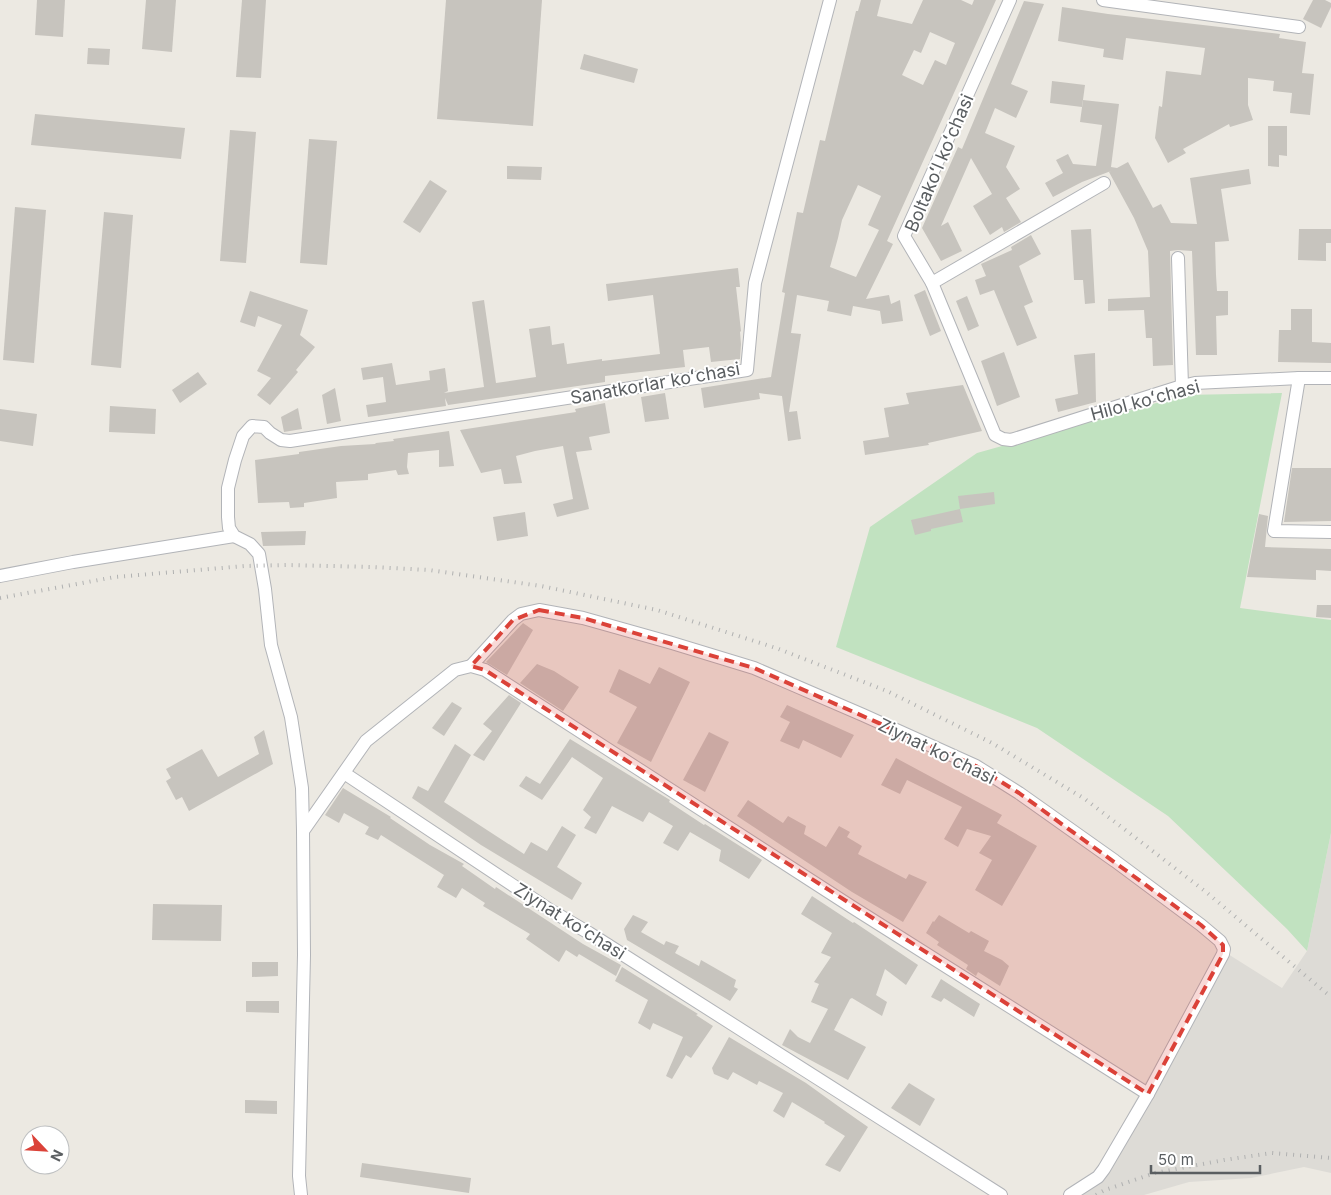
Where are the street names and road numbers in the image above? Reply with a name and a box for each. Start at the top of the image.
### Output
street label: Boltakoʻl koʻchasi [900,91,978,235]
street label: Sanatkorlar koʻchasi [569,358,741,408]
street label: Hilol koʻchasi [1088,375,1202,425]
street label: Ziynat koʻchasi [875,714,999,788]
street label: Ziynat koʻchasi [510,878,630,964]

